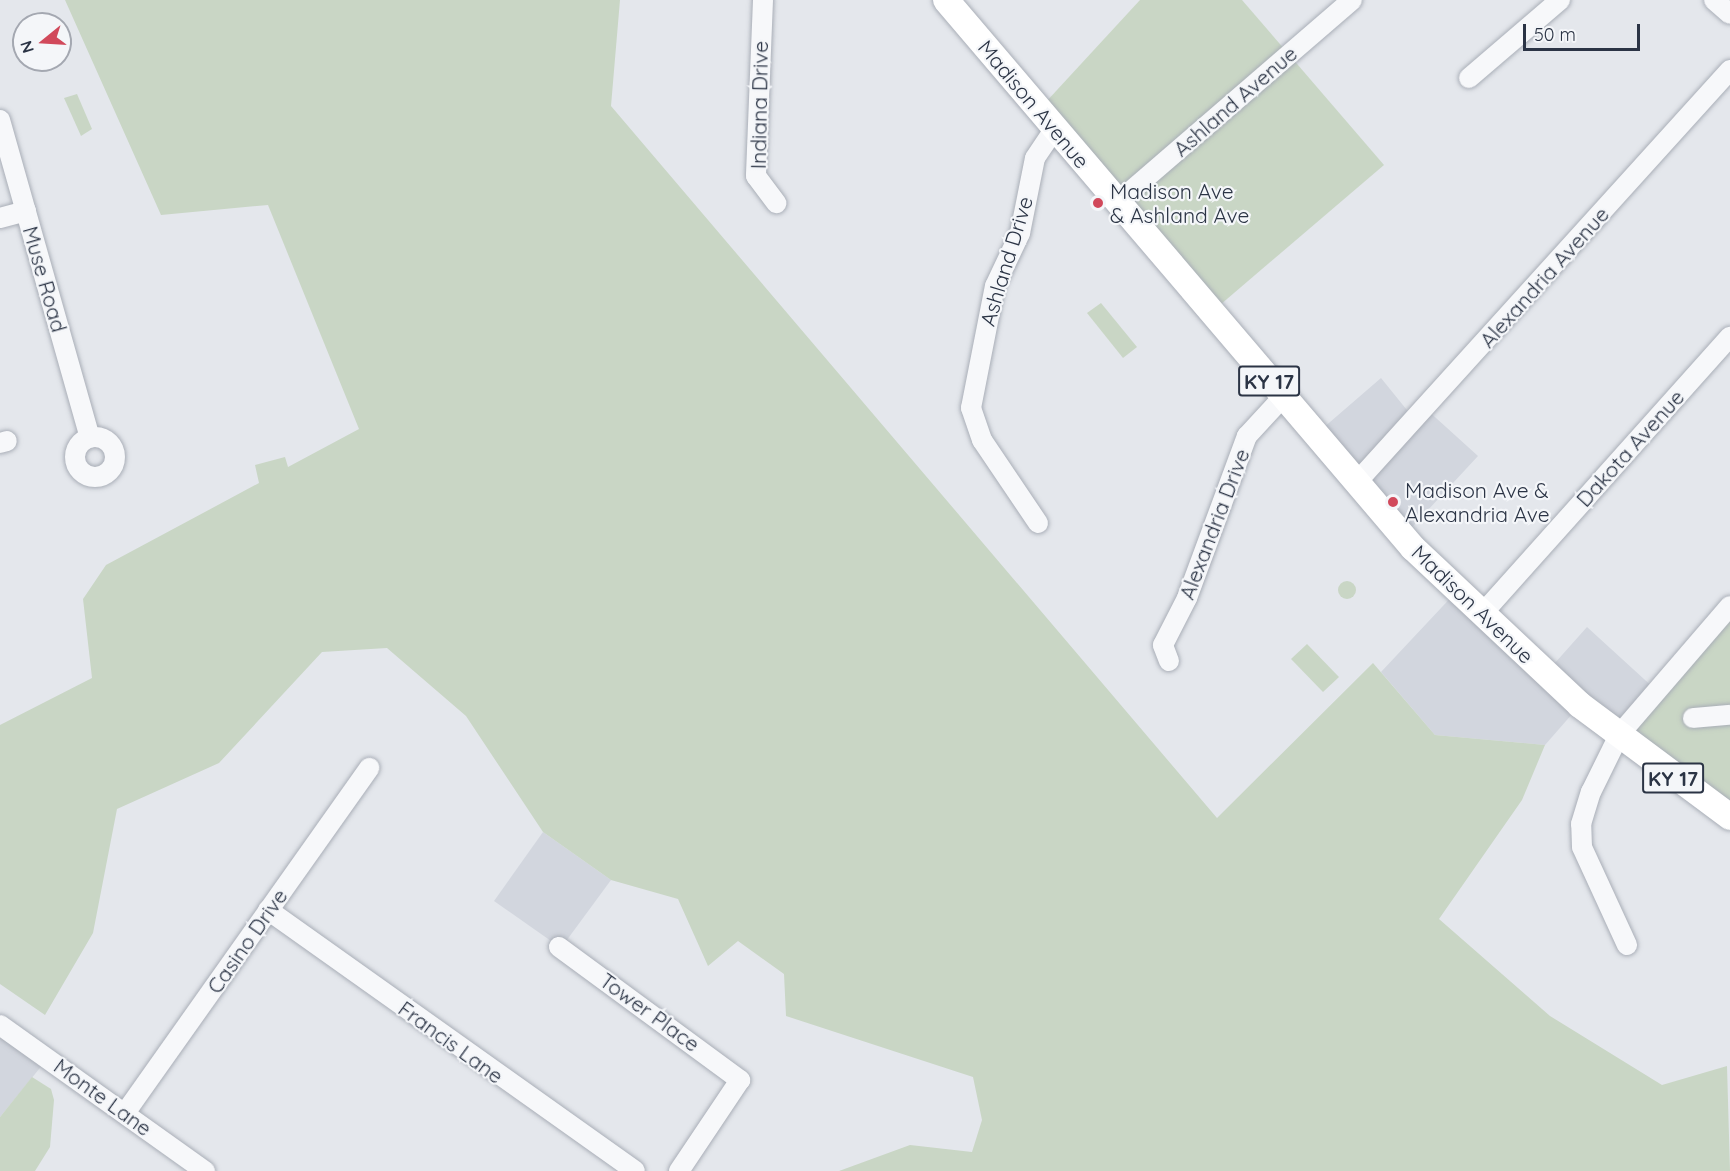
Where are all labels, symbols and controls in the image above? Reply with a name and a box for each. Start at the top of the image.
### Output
north arrow [12,12,72,72]
scale bar [1526,12,1643,50]
text: 50 m [1534,23,1576,46]
street label: Madison Avenue [973,35,1095,173]
text: N [15,38,38,56]
street label: Indiana Drive [745,41,773,169]
street label: Ashland Avenue [1168,41,1302,161]
place label: Madison Ave & Ashland Ave [1110,178,1249,228]
street label: Ashland Drive [974,193,1038,329]
marker: Madison Ave & Ashland Ave [1091,196,1105,210]
street label: Alexandria Avenue [1474,201,1614,353]
street label: Muse Road [18,223,72,335]
road number: KY 17 [1238,364,1300,398]
street label: Dakota Avenue [1571,384,1689,512]
street label: Alexandria Drive [1174,445,1254,603]
place label: Madison Ave & Alexandria Ave [1405,477,1550,527]
marker: Madison Ave & Alexandria Ave [1386,495,1400,509]
street label: Madison Avenue [1407,540,1539,668]
road number: KY 17 [1642,761,1704,795]
street label: Casino Drive [202,884,292,998]
street label: Tower Place [595,967,705,1057]
street label: Francis Lane [394,996,508,1088]
street label: Monte Lane [49,1053,157,1141]

